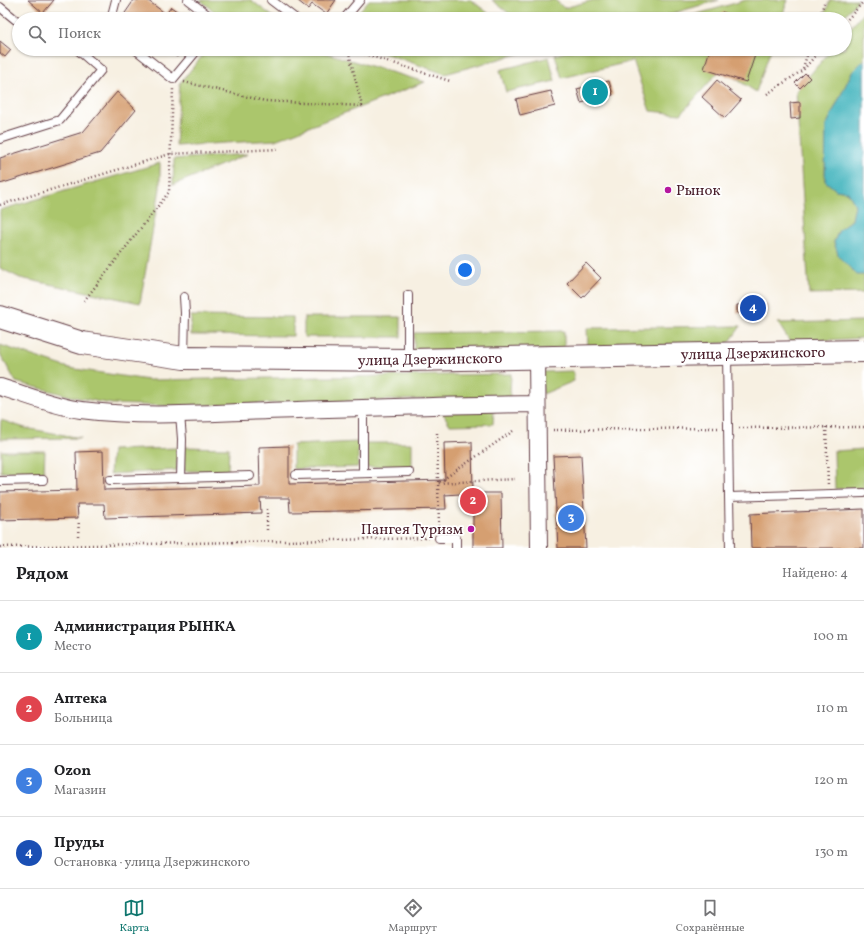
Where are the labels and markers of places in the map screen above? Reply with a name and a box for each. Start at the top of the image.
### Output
pin: 1 [582,77,608,107]
place label: Рынок [676,181,720,202]
marker: Рынок [663,185,673,195]
pin: 4 [740,293,766,323]
pin: 2 [460,486,486,516]
pin: 3 [558,503,584,533]
place label: Пангея Туризм [361,520,463,541]
marker: Пангея Туризм [466,524,476,534]

